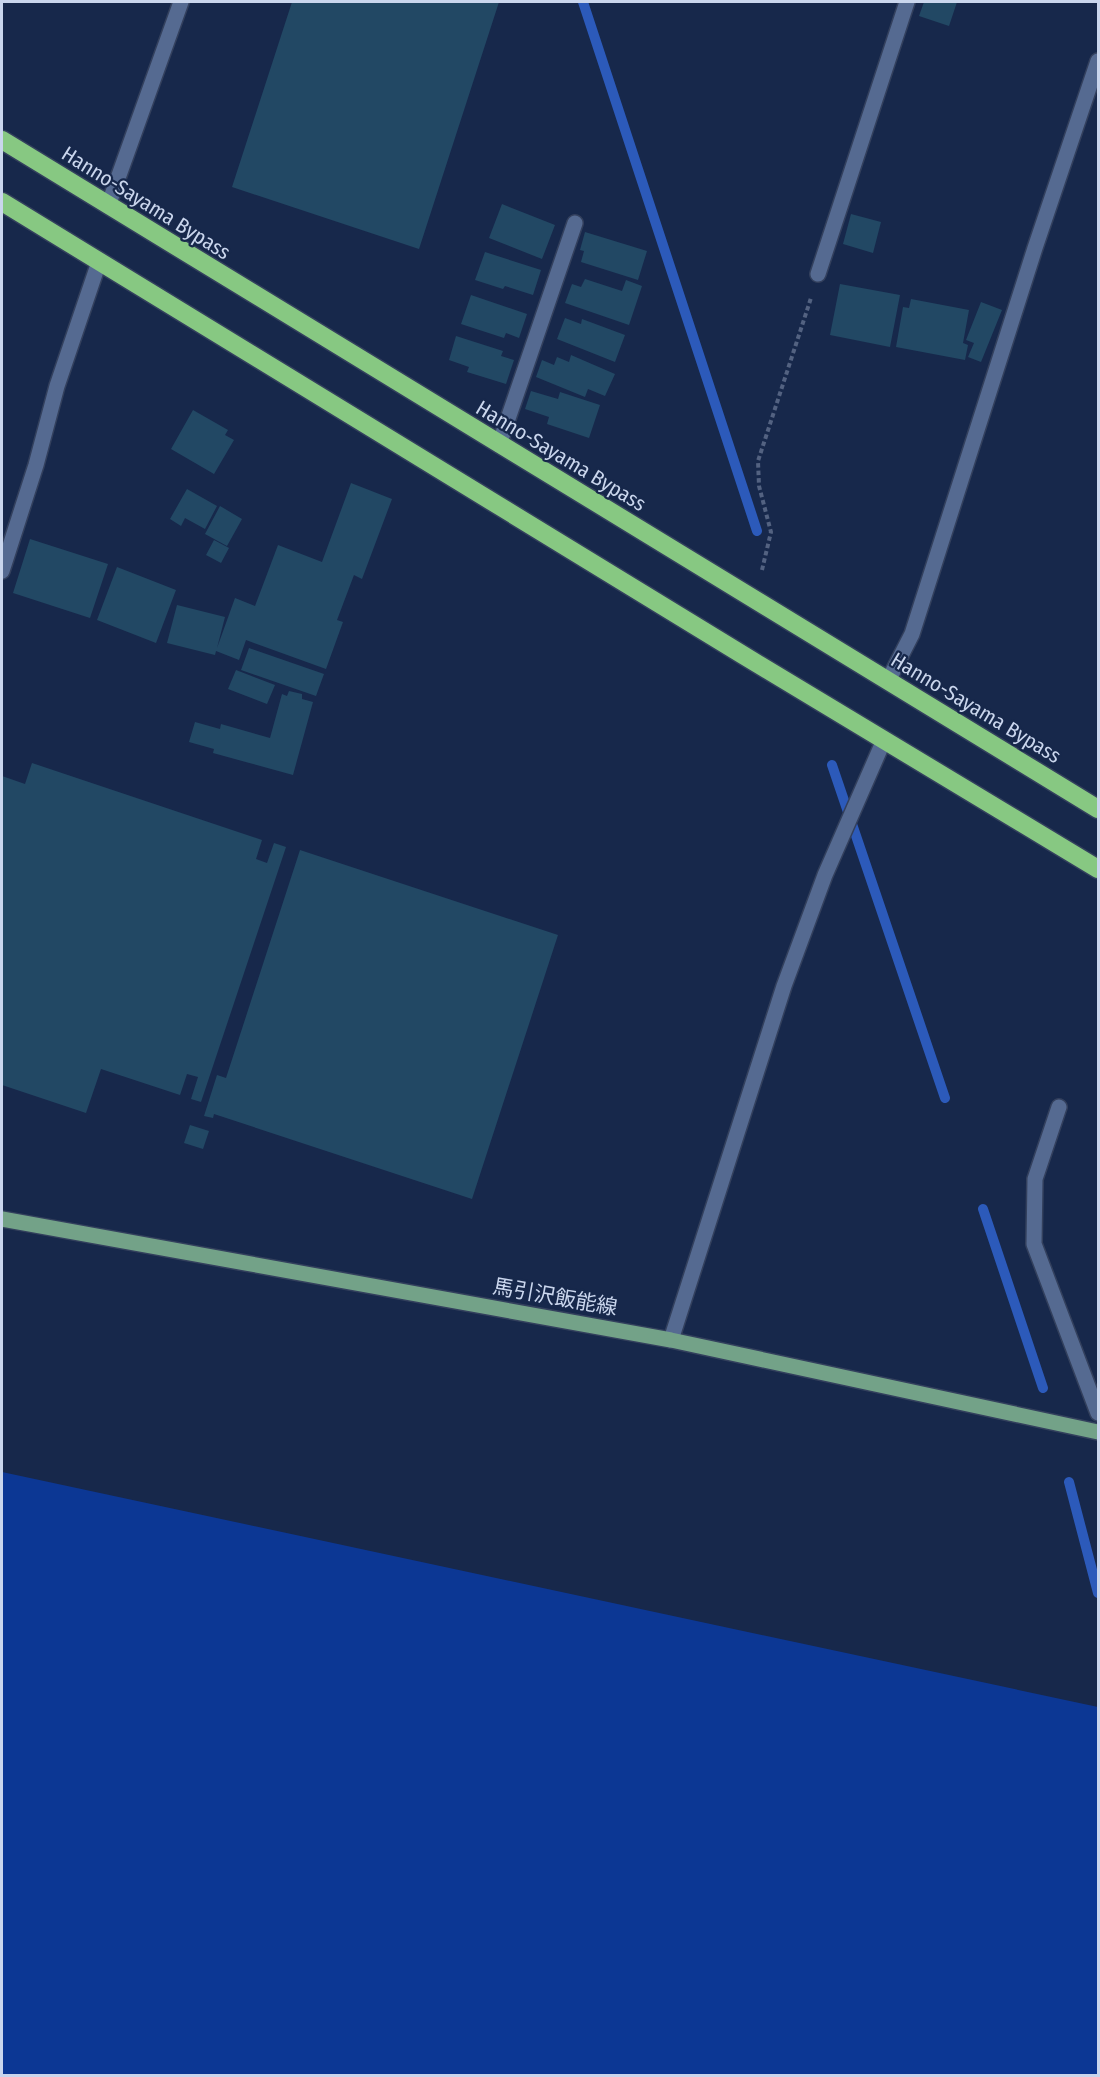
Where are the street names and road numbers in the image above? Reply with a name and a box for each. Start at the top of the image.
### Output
street label: Hanno-Sayama Bypass [57,141,235,265]
street label: Hanno-Sayama Bypass [471,395,651,517]
street label: Hanno-Sayama Bypass [886,647,1066,769]
street label: 馬引沢飯能線 [491,1273,619,1321]

